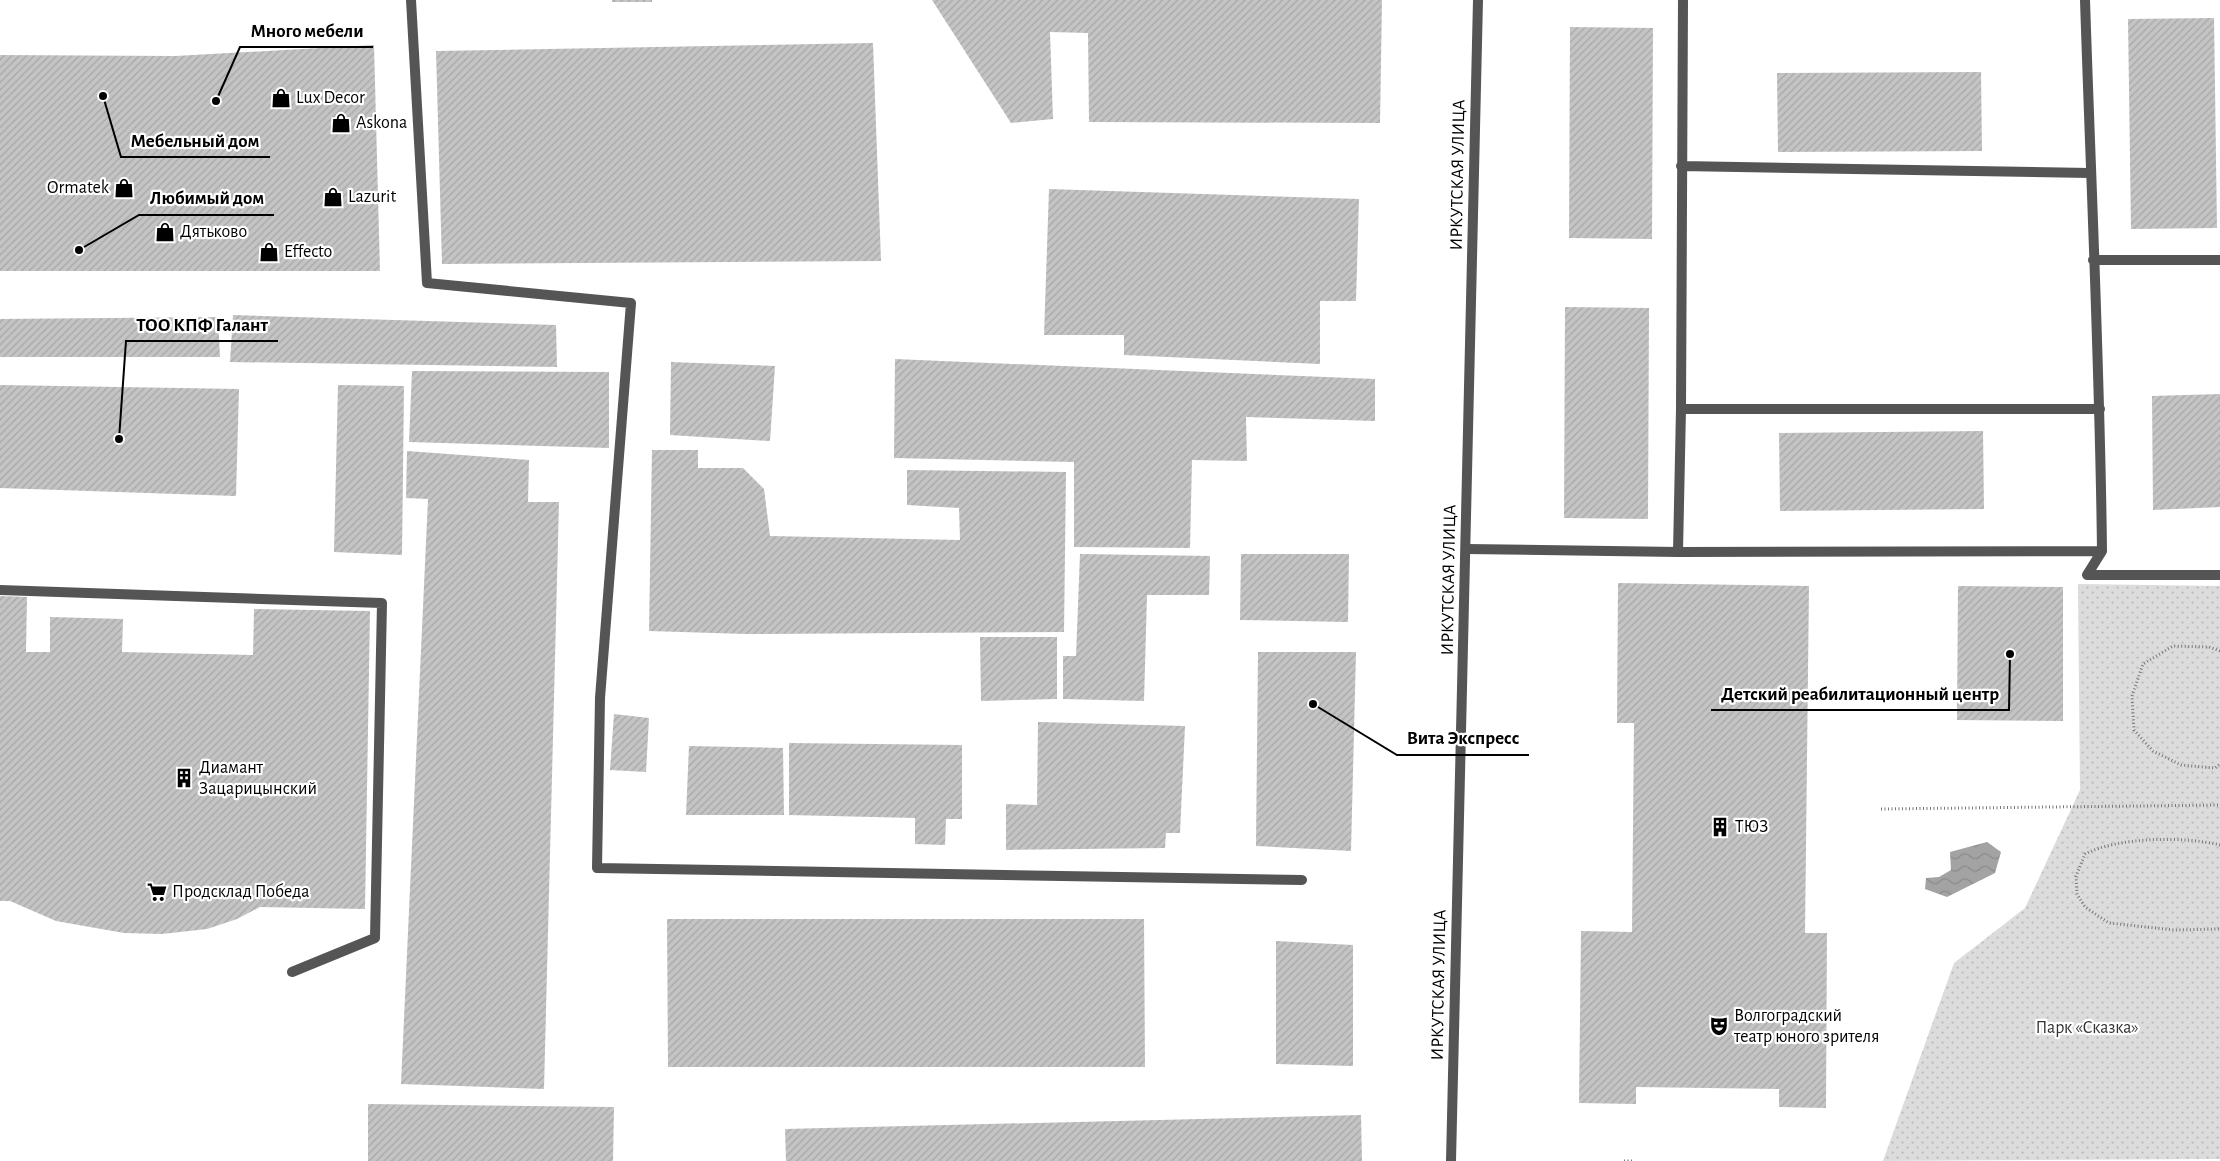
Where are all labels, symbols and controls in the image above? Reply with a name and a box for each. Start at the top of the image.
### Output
callout: Много мебели [240,13,373,47]
text: Много мебели [250,22,364,41]
shop icon: Lux Decor [270,87,292,109]
place label: Lux Decor [296,89,365,107]
street label: ИРКУТСКАЯ УЛИЦА [1448,99,1468,251]
shop icon: Askona [330,112,352,134]
place label: Askona [356,114,407,132]
callout: Мебельный дом [121,123,270,157]
text: Мебельный дом [131,132,259,151]
shop icon: Ormatek [113,177,135,199]
place label: Ormatek [47,179,110,197]
callout: Любимый дом [139,181,274,215]
shop icon: Lazurit [322,186,344,208]
place label: Lazurit [348,188,396,206]
text: Любимый дом [150,189,264,208]
shop icon: Дятьково [154,221,176,243]
place label: Дятьково [180,223,247,241]
shop icon: Effecto [258,241,280,263]
place label: Effecto [284,243,333,261]
callout: ТОО КПФ Галант [126,307,278,341]
text: ТОО КПФ Галант [136,316,268,335]
street label: ИРКУТСКАЯ УЛИЦА [1439,504,1459,656]
callout: Детский реабилитационный центр [1711,676,2009,710]
text: Детский реабилитационный центр [1721,685,1999,704]
callout: Вита Экспресс [1397,721,1529,755]
text: Вита Экспресс [1407,729,1520,748]
place label: Диамант Зацарицынский [199,759,317,798]
building icon: Диамант Зацарицынский [173,767,195,789]
building icon: ТЮЗ [1709,816,1731,838]
place label: ТЮЗ [1735,818,1769,836]
supermarket icon: Продсклад Победа [146,881,168,903]
place label: Продсклад Победа [172,882,310,901]
street label: ИРКУТСКАЯ УЛИЦА [1429,909,1449,1061]
place label: Волгоградский театр юного зрителя [1733,1007,1879,1046]
theatre icon: Волгоградский театр юного зрителя [1708,1015,1730,1037]
park label: Парк «Сказка» [2035,1019,2139,1037]

